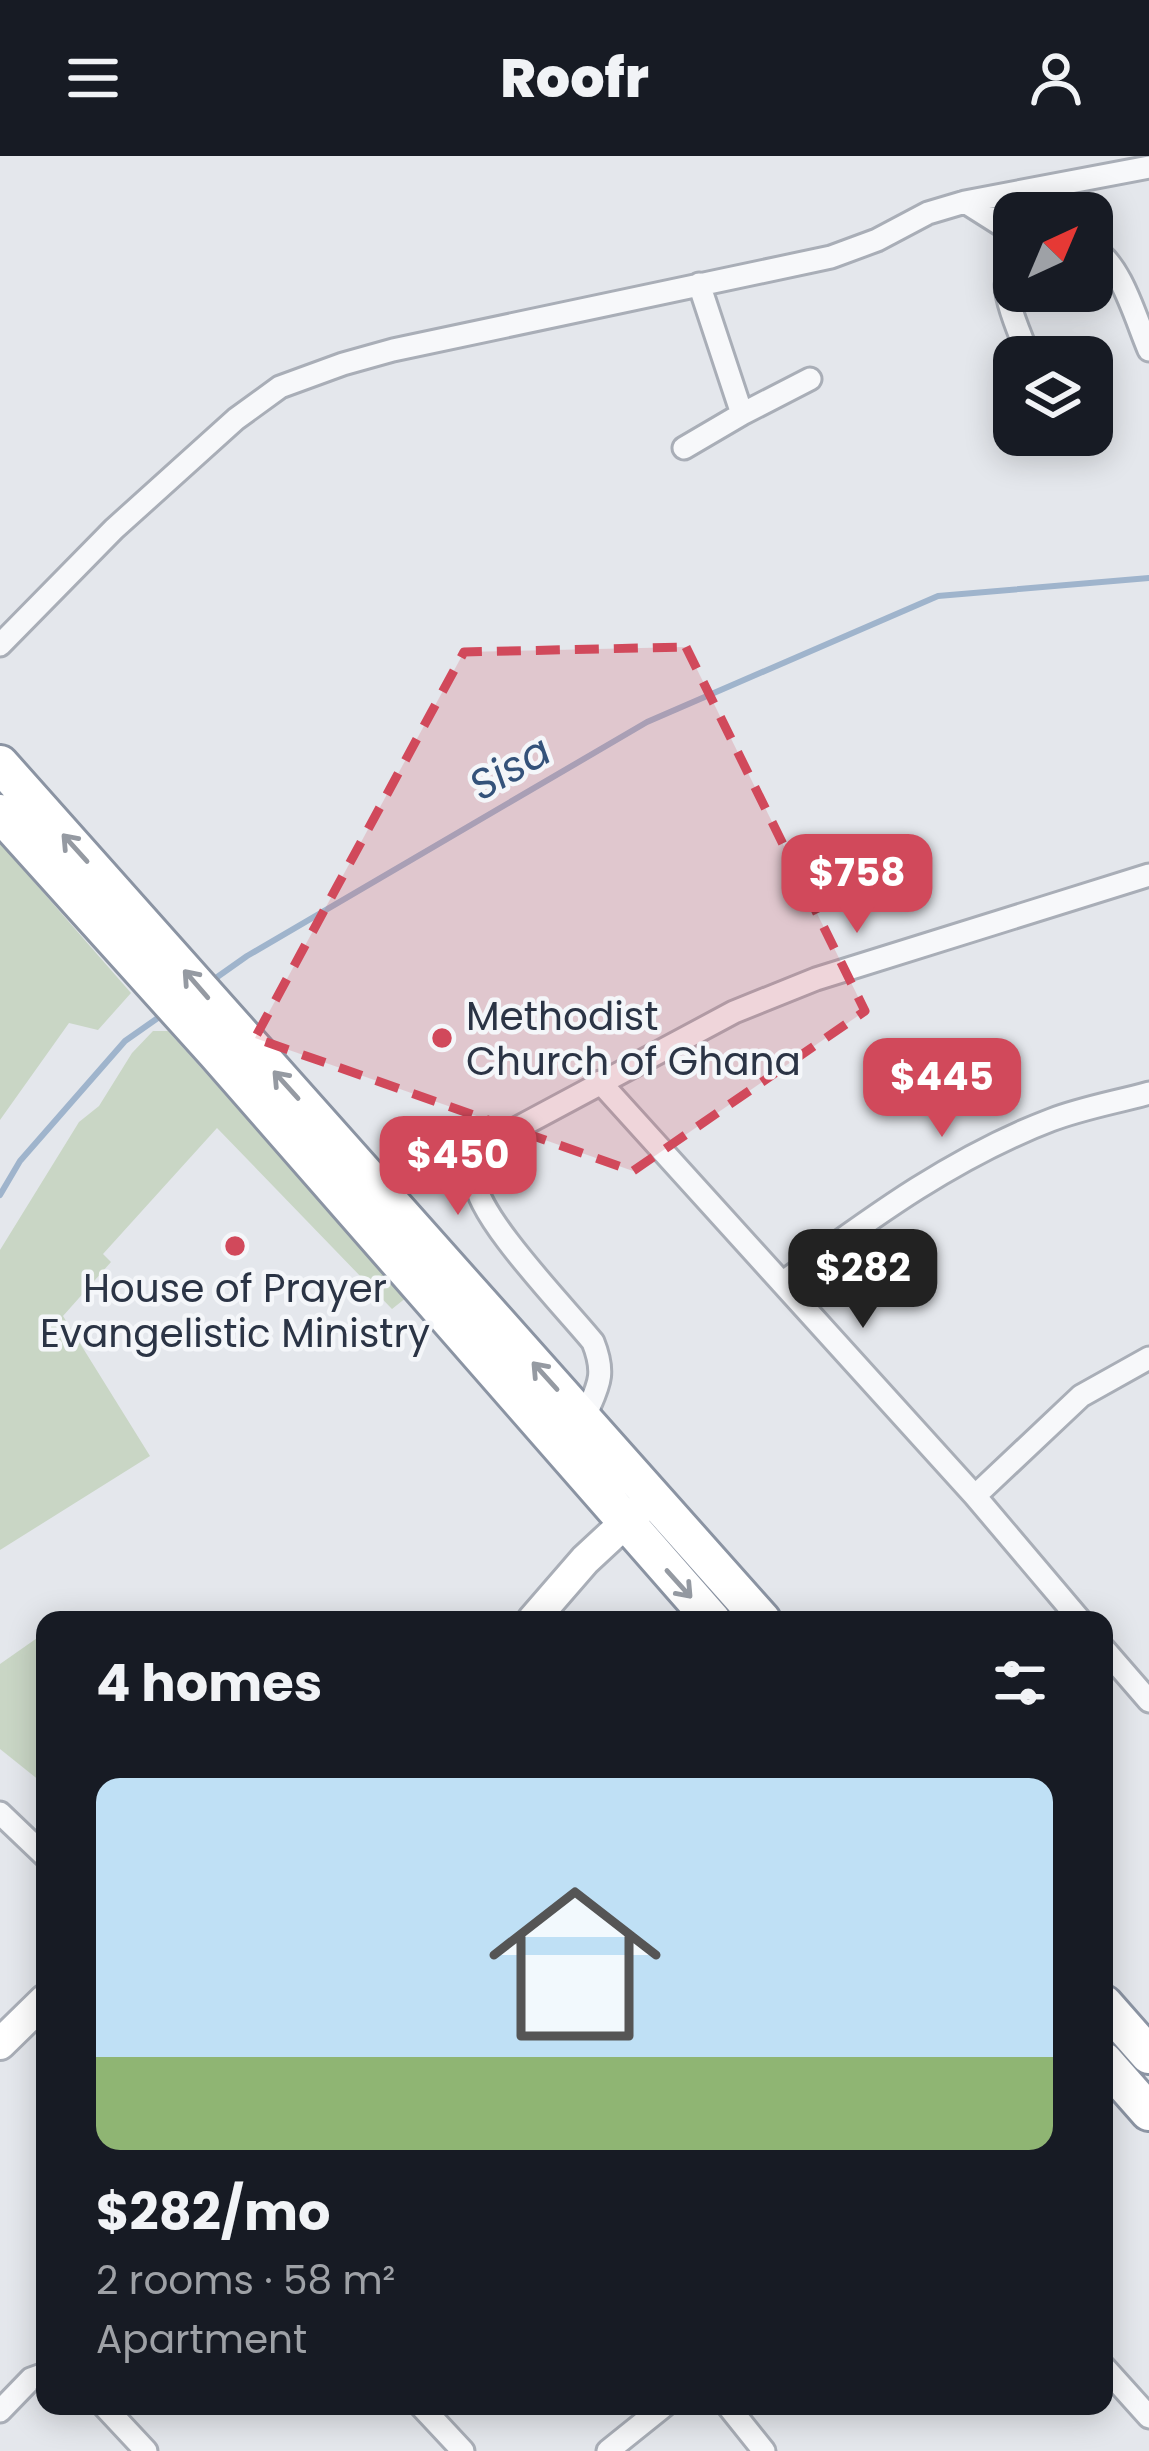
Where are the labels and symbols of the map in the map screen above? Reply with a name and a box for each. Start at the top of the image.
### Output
north arrow [993,192,1113,312]
water label: Sisa [458,721,562,815]
one-way arrow [62,833,89,863]
pin: $758 [786,834,928,936]
one-way arrow [183,969,211,999]
place label: Methodist Church of Ghana [466,989,801,1089]
marker: Methodist Church of Ghana [429,1025,455,1051]
pin: $445 [871,1038,1013,1140]
one-way arrow [272,1070,300,1100]
pin: $450 [387,1116,529,1218]
pin: $282 [792,1229,934,1331]
marker: House of Prayer Evangelistic Ministry [222,1233,248,1259]
place label: House of Prayer Evangelistic Ministry [40,1261,430,1361]
one-way arrow [532,1361,559,1391]
one-way arrow [665,1568,692,1599]

